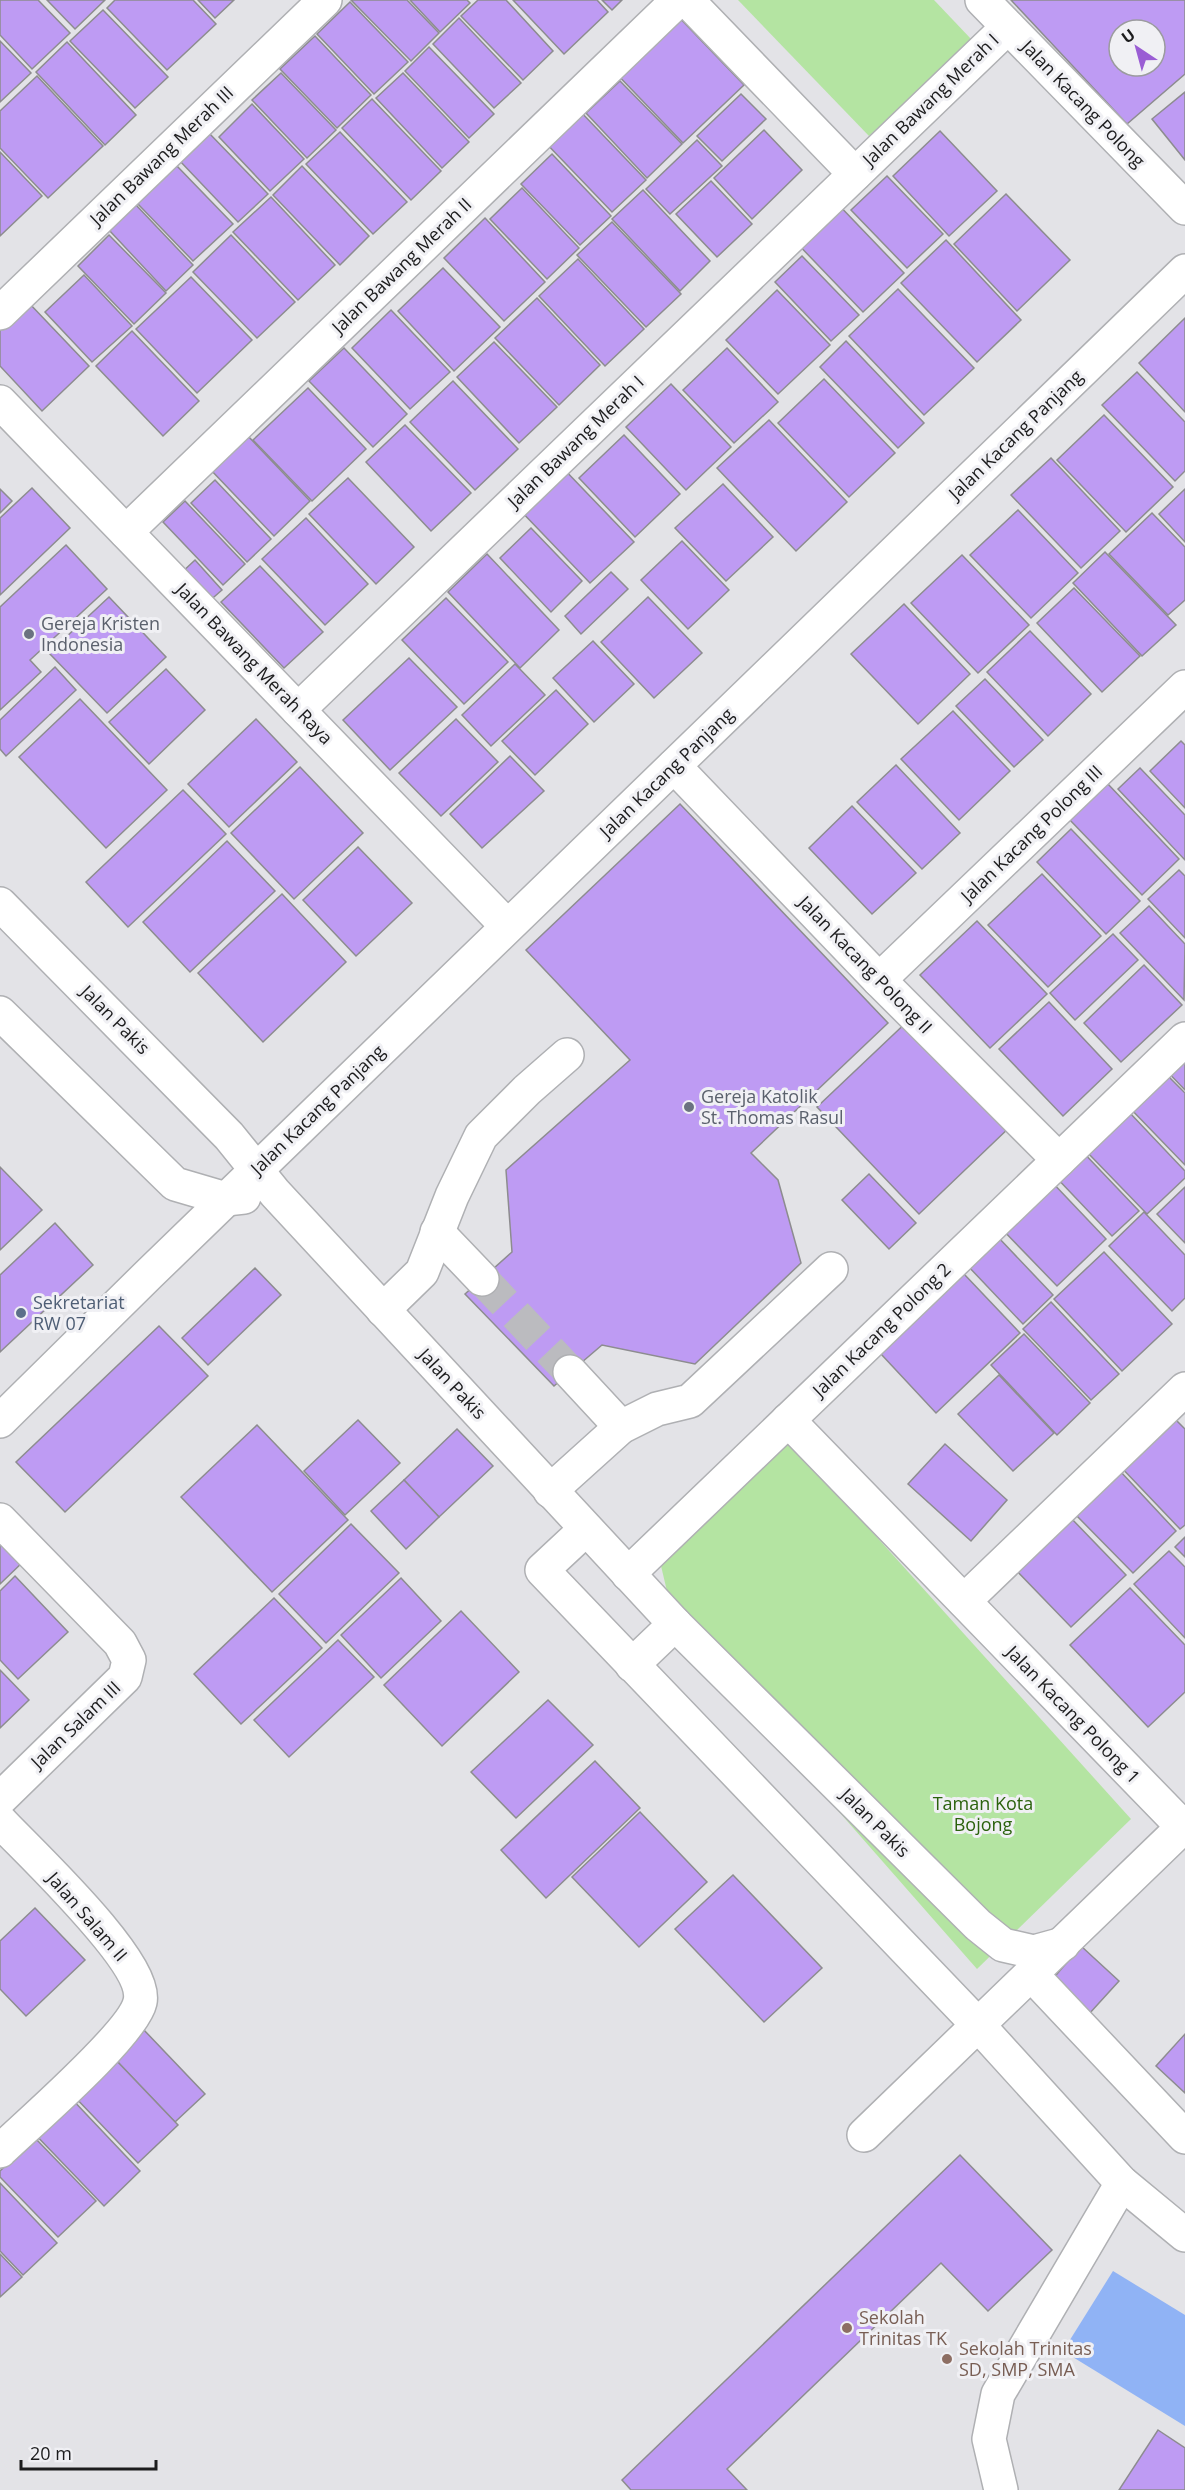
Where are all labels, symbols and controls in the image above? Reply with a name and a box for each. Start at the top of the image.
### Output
north arrow [1107,18,1167,78]
text: U [1117,23,1140,48]
street label: Jalan Bawang Merah I [856,28,1004,172]
street label: Jalan Kacang Polong [1015,33,1151,172]
street label: Jalan Bawang Merah III [83,80,238,232]
street label: Jalan Bawang Merah II [325,192,476,340]
street label: Jalan Kacang Panjang [942,364,1088,506]
street label: Jalan Bawang Merah I [501,370,649,514]
street label: Jalan Bawang Merah Raya [170,576,338,749]
place label: Gereja Kristen Indonesia [41,611,160,656]
marker: Gereja Kristen Indonesia [22,627,36,641]
street label: Jalan Kacang Panjang [593,702,739,844]
street label: Jalan Kacang Polong III [954,759,1107,909]
street label: Jalan Kacang Polong II [792,889,938,1038]
street label: Jalan Pakis [75,978,155,1059]
street label: Jalan Kacang Panjang [244,1039,390,1181]
place label: Gereja Katolik St. Thomas Rasul [701,1084,844,1129]
marker: Gereja Katolik St. Thomas Rasul [682,1100,696,1114]
street label: Jalan Kacang Polong 2 [806,1257,955,1403]
place label: Sekretariat RW 07 [33,1290,125,1335]
marker: Sekretariat RW 07 [14,1306,28,1320]
street label: Jalan Pakis [412,1341,492,1424]
street label: Jalan Kacang Polong 1 [1000,1639,1146,1788]
street label: Jalan Salam III [24,1675,125,1775]
street label: Jalan Pakis [835,1781,915,1862]
park label: Taman Kota Bojong [933,1791,1033,1836]
street label: Jalan Salam II [41,1865,133,1966]
place label: Sekolah Trinitas TK [859,2305,948,2350]
marker: Sekolah Trinitas TK [840,2321,854,2335]
place label: Sekolah Trinitas SD, SMP, SMA [959,2336,1092,2381]
marker: Sekolah Trinitas SD, SMP, SMA [940,2352,954,2366]
scale bar [21,2433,156,2471]
text: 20 m [30,2441,72,2465]

